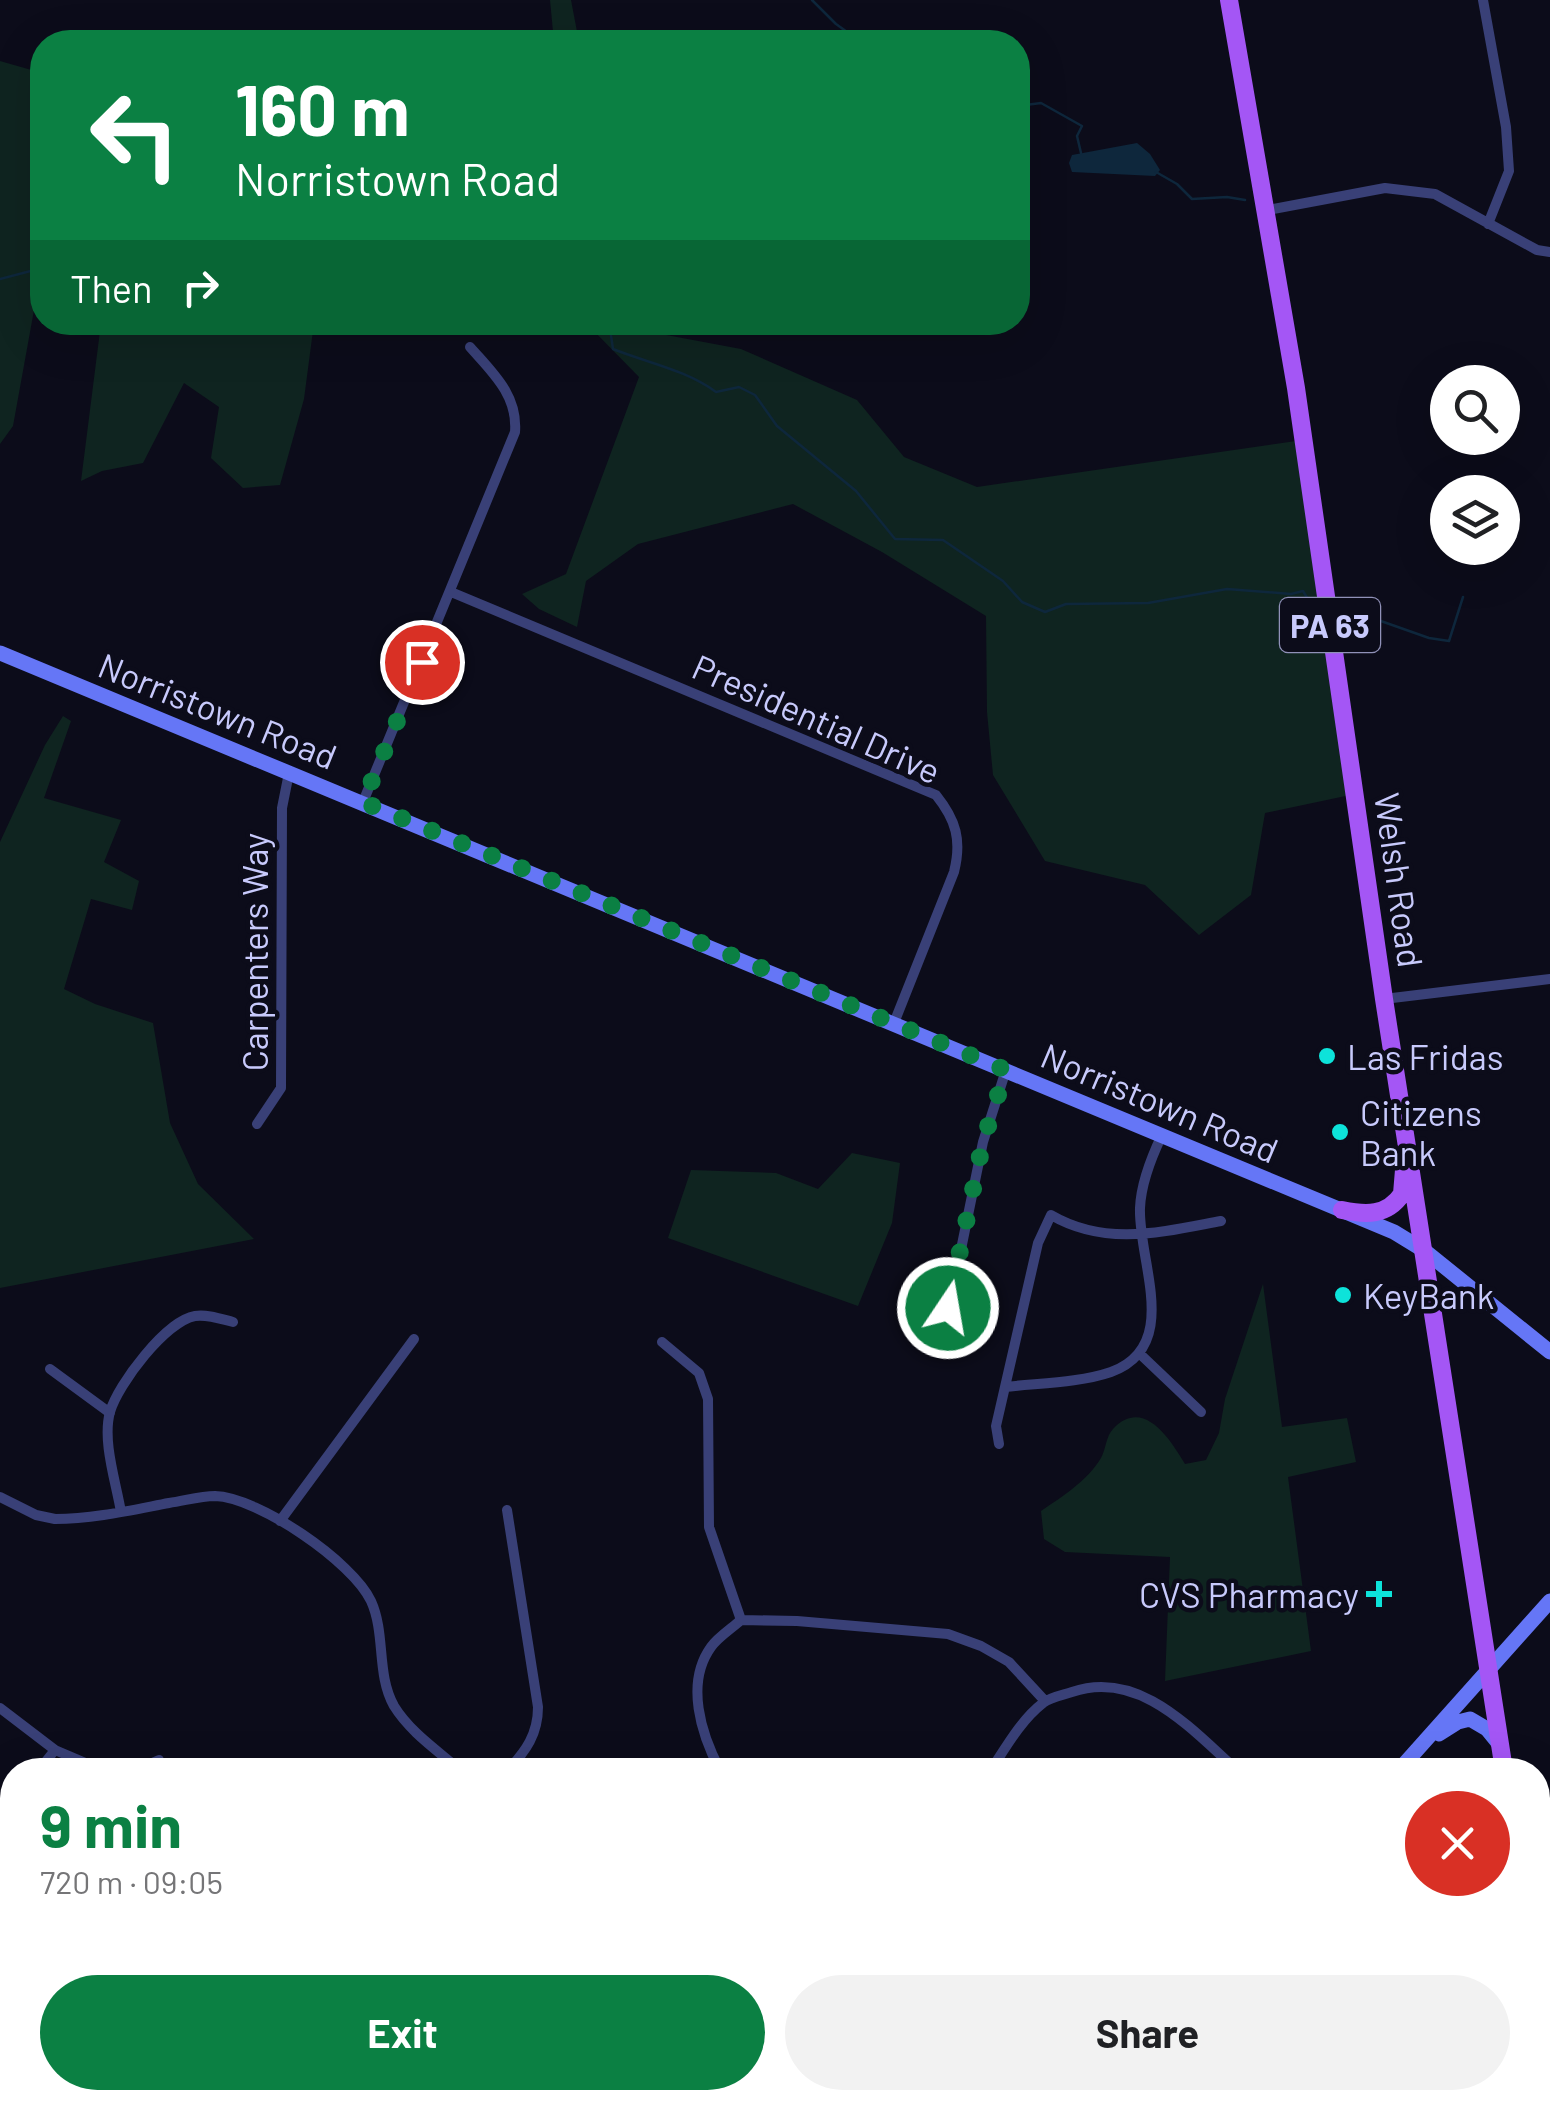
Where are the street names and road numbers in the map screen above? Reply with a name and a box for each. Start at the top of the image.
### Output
road number: PA 63 [1280,598,1380,652]
street label: Norristown Road [93,643,343,777]
street label: Presidential Drive [687,645,947,791]
street label: Welsh Road [1367,790,1433,970]
street label: Carpenters Way [233,833,275,1071]
street label: Norristown Road [1035,1033,1285,1171]

